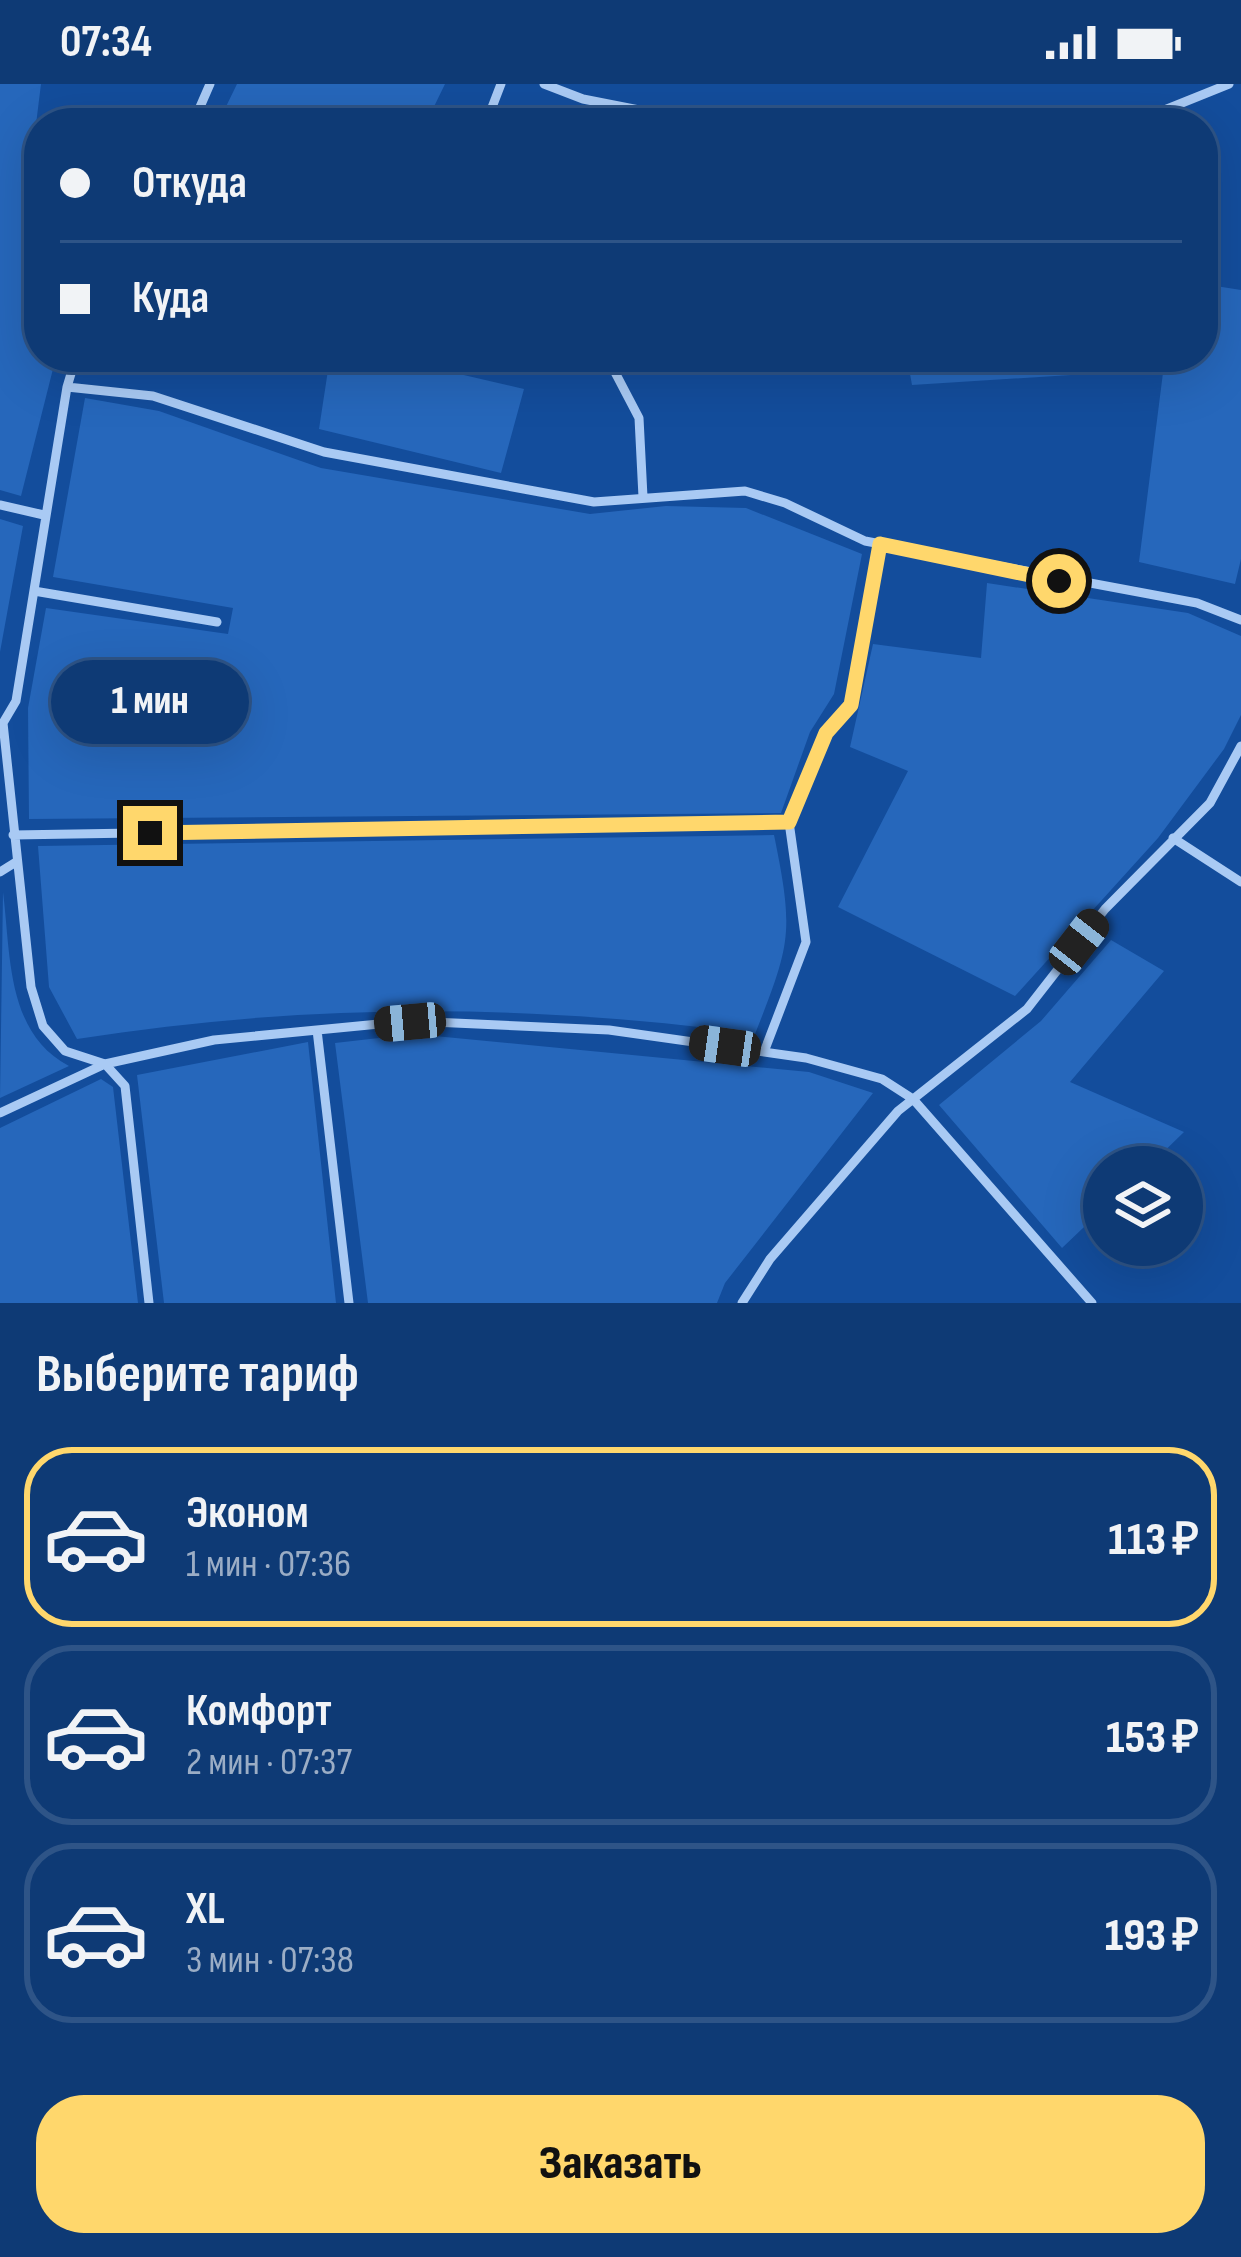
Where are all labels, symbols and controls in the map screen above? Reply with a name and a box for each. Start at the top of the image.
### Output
text: 07:34 [60,15,152,70]
text: Откуда [132,156,247,211]
text: Куда [132,271,209,326]
route start [1032,554,1086,608]
callout: 1 мин [51,659,249,743]
text: 1 мин [111,678,189,725]
route end [123,806,177,860]
car [1043,903,1115,981]
car [373,1001,447,1043]
car [687,1023,763,1069]
map controls [1083,1146,1203,1266]
button: layers [1083,1146,1203,1266]
text: Выберите тариф [36,1342,359,1407]
icon: car [42,1483,150,1591]
text: Эконом [186,1486,309,1541]
text: 113 ₽ [1108,1513,1199,1568]
text: 1 мин · 07:36 [186,1541,351,1588]
icon: car [42,1681,150,1789]
text: Комфорт [186,1684,332,1739]
text: 153 ₽ [1106,1711,1199,1766]
text: 2 мин · 07:37 [186,1739,352,1786]
icon: car [42,1879,150,1987]
text: XL [186,1882,225,1937]
text: 193 ₽ [1105,1909,1199,1964]
text: 3 мин · 07:38 [186,1937,354,1984]
button: Заказать [36,2095,1205,2233]

